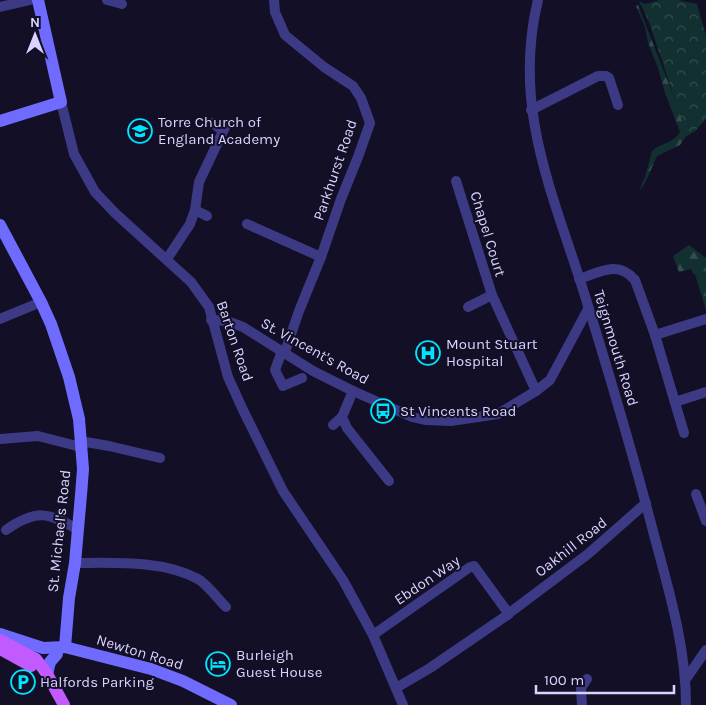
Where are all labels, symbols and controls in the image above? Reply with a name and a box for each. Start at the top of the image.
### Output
north arrow [10,10,60,60]
text: N [30,14,40,31]
place label: Torre Church of England Academy [158,113,280,148]
street label: Parkhurst Road [309,117,361,223]
school or university icon: Torre Church of England Academy [127,118,153,144]
street label: Chapel Court [466,189,510,279]
street label: Teignmouth Road [590,288,642,408]
street label: Barton Road [213,298,257,384]
street label: St. Vincent's Road [258,314,372,388]
place label: Mount Stuart Hospital [446,335,538,370]
hospital icon: Mount Stuart Hospital [415,340,441,366]
bus stop icon: St Vincents Road [370,398,396,424]
place label: St Vincents Road [400,402,516,420]
street label: St. Michael's Road [44,469,74,593]
street label: Oakhill Road [531,513,611,581]
street label: Ebdon Way [391,552,463,608]
street label: Newton Road [94,630,186,674]
place label: Burleigh Guest House [236,646,322,681]
hotel icon: Burleigh Guest House [205,651,231,677]
scale bar [536,662,674,694]
parking icon: Halfords Parking [10,669,36,695]
text: 100 m [544,671,584,689]
place label: Halfords Parking [40,673,155,691]

